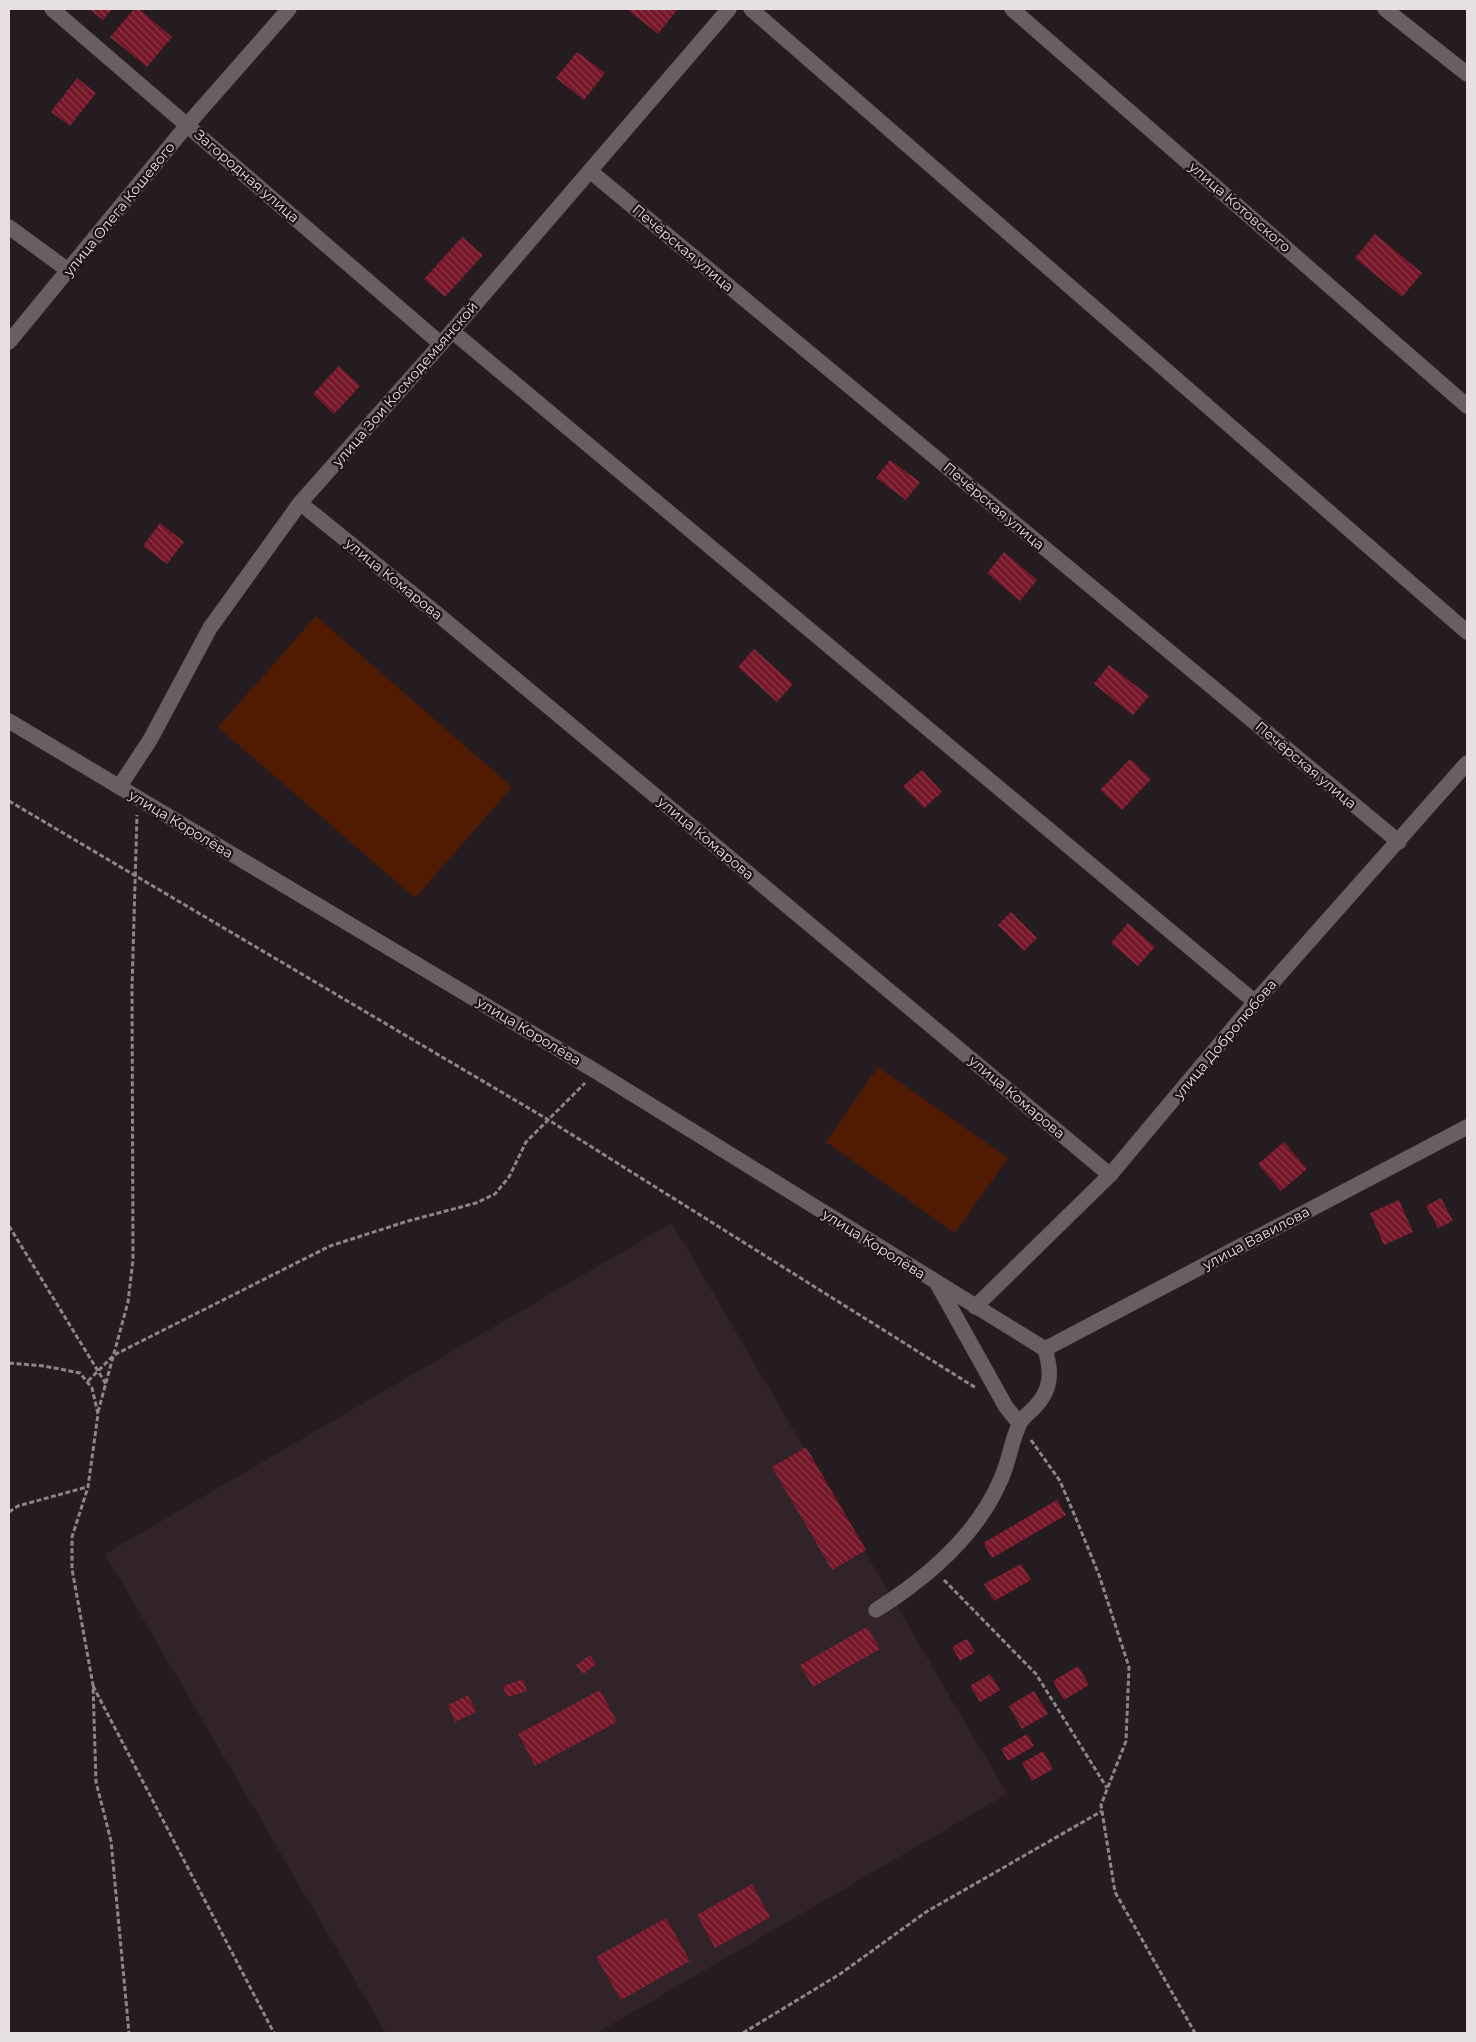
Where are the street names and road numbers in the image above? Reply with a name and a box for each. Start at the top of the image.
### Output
street label: Загородная улица [191,126,303,226]
street label: улица Олега Кошевого [59,138,179,281]
street label: улица Котовского [1185,157,1295,256]
street label: Печёрская улица [629,200,737,296]
street label: улица Зои Космодемьянской [328,298,482,471]
street label: Печёрская улица [940,458,1048,554]
street label: улица Комарова [341,534,446,624]
street label: Печёрская улица [1252,717,1360,813]
street label: улица Королёва [125,785,236,862]
street label: улица Комарова [653,792,758,883]
street label: улица Добролюбова [1169,976,1280,1103]
street label: улица Королёва [473,992,584,1069]
street label: улица Комарова [964,1051,1069,1142]
street label: улица Вавилова [1199,1202,1313,1274]
street label: улица Королёва [818,1204,929,1283]

